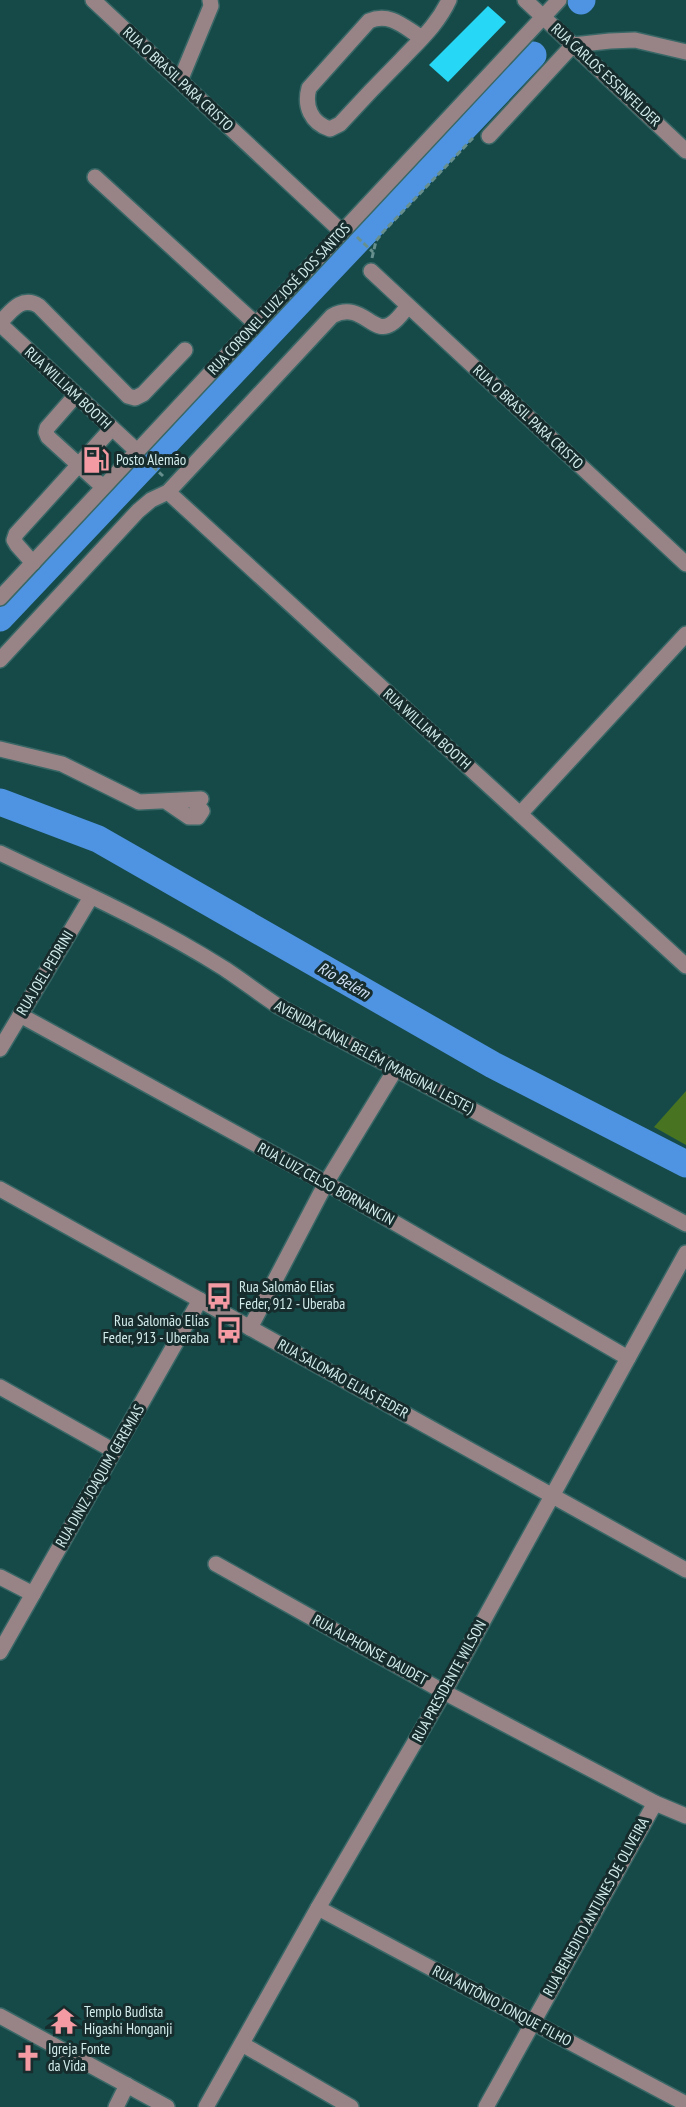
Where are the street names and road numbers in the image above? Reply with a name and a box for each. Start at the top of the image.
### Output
street label: RUA CARLOS ESSENFELDER [548,19,665,130]
street label: RUA O BRASIL PARA CRISTO [119,23,238,135]
street label: RUA CORONEL LUIZ JOSÉ DOS SANTOS [203,219,354,379]
street label: RUA WILLIAM BOOTH [21,343,116,433]
street label: RUA O BRASIL PARA CRISTO [469,361,588,473]
street label: RUA WILLIAM BOOTH [379,684,475,773]
street label: RUA JOEL PEDRINI [12,927,77,1018]
street label: AVENIDA CANAL BELÉM (MARGINAL LESTE) [271,996,478,1118]
street label: RUA LUIZ CELSO BORNANCIN [255,1138,398,1229]
street label: RUA SALOMÃO ELIAS FEDER [275,1335,412,1422]
street label: RUA DINIZ JOAQUIM GEREMIAS [51,1401,148,1550]
street label: RUA ALPHONSE DAUDET [310,1610,431,1689]
street label: RUA PRESIDENTE WILSON [407,1617,490,1745]
street label: RUA BENEDITO ANTUNES DE OLIVEIRA [538,1813,653,1999]
street label: RUA ANTÔNIO JONQUE FILHO [429,1961,575,2050]

